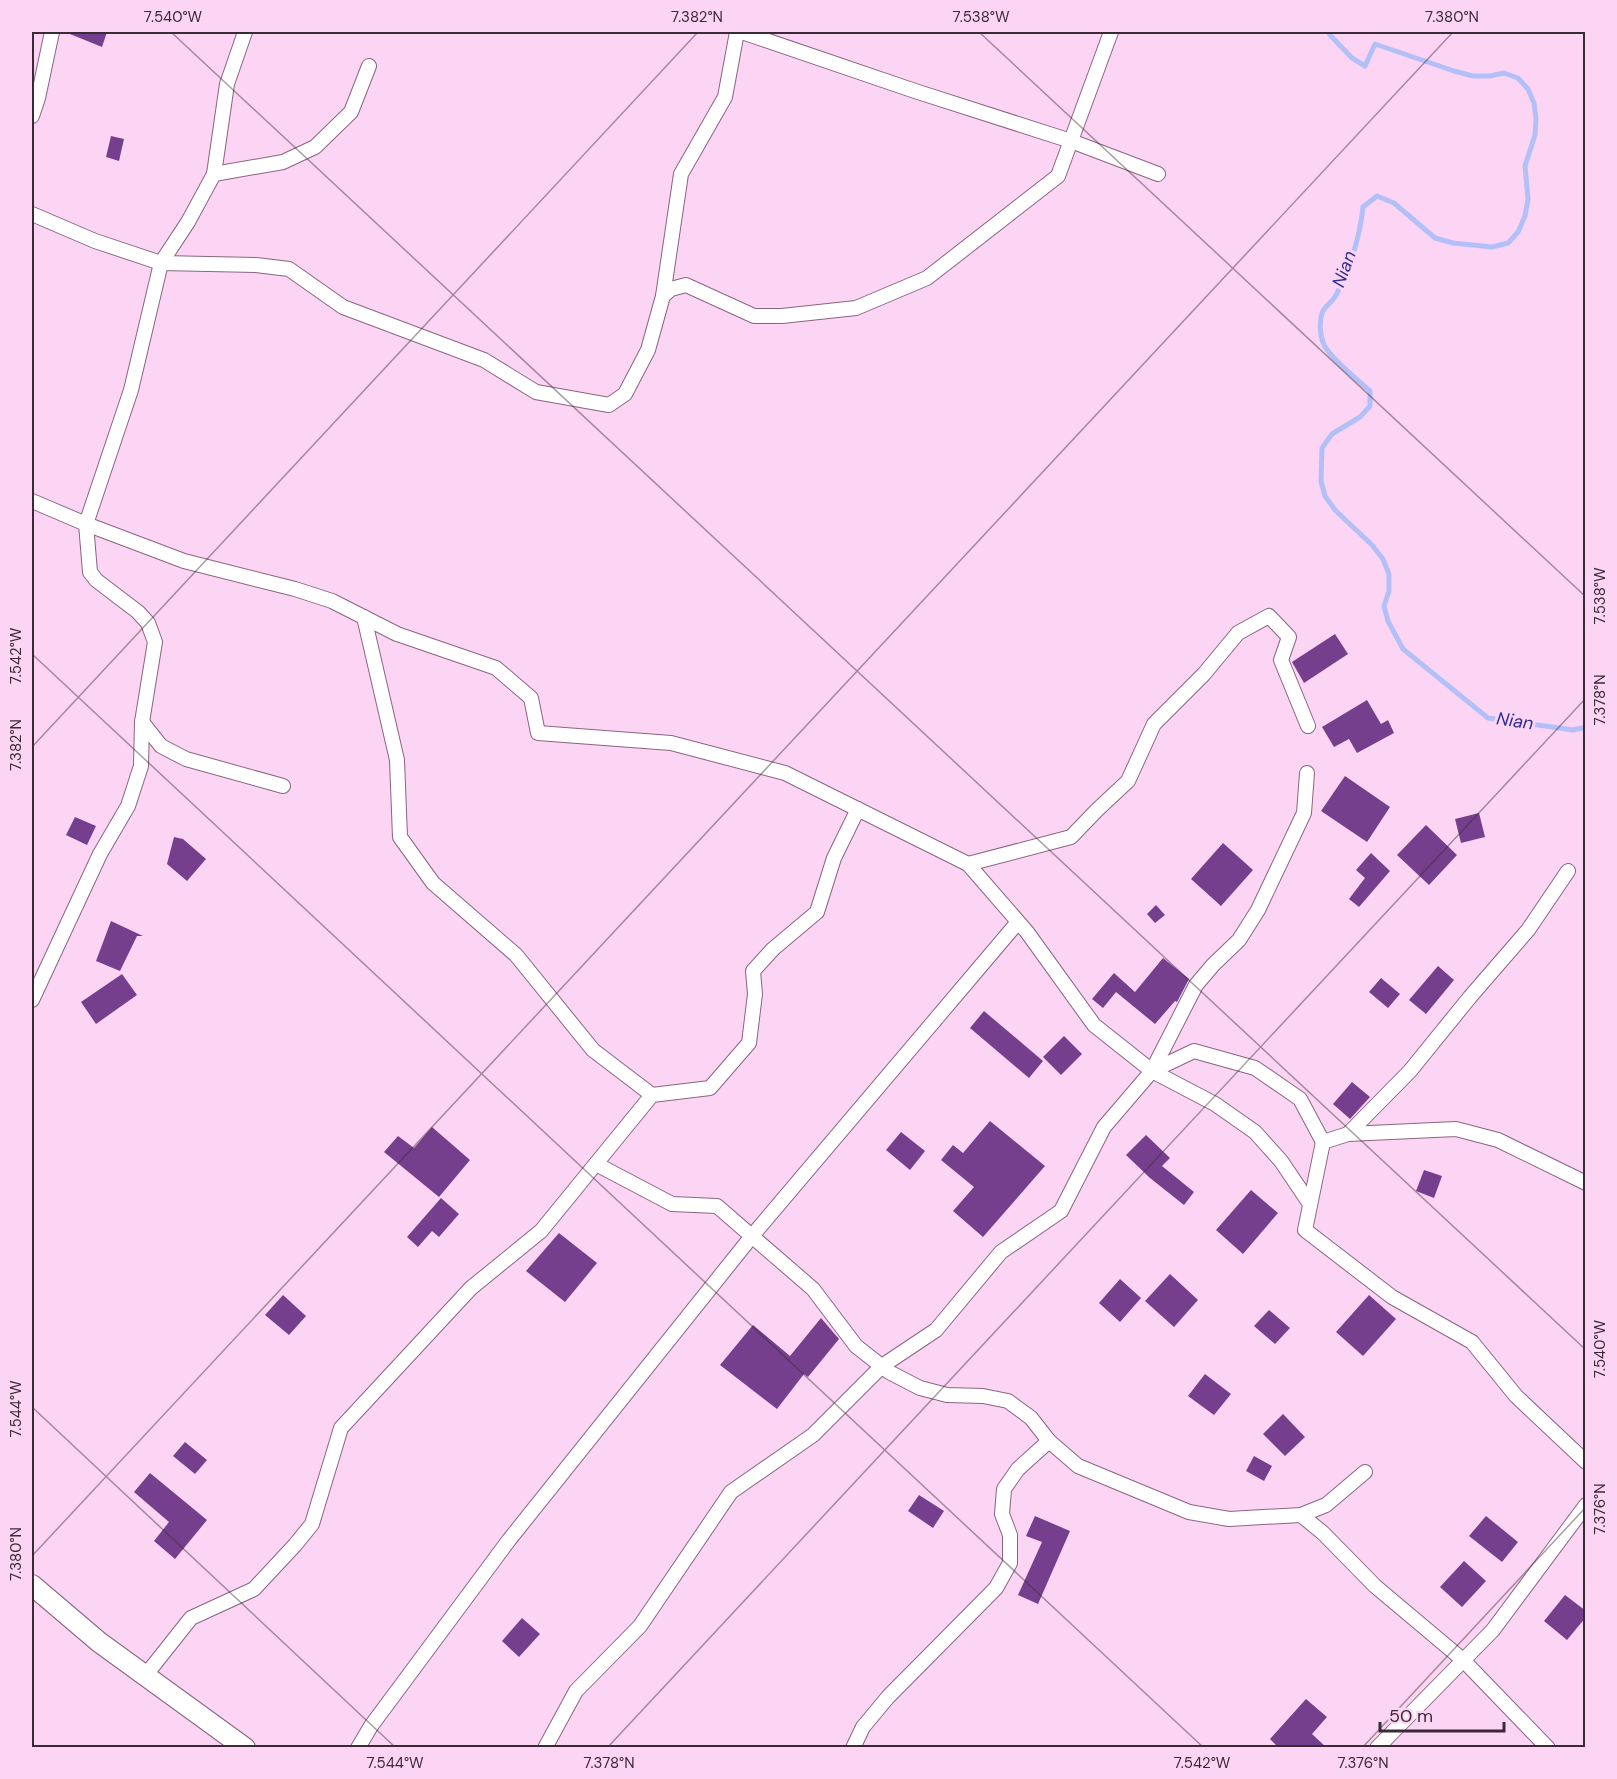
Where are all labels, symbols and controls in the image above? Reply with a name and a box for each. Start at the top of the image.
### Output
text: 7.540°W [144,7,203,27]
text: 7.382°N [671,7,723,27]
text: 7.538°W [953,7,1010,27]
text: 7.380°N [1425,7,1479,27]
water label: Nian [1326,247,1362,291]
text: 7.538°W [1590,567,1610,624]
text: 7.542°W [6,627,26,684]
text: 7.378°N [1590,674,1610,726]
water label: Nian [1495,707,1535,735]
text: 7.382°N [6,719,26,771]
text: 7.540°W [1590,1319,1610,1378]
text: 7.544°W [6,1380,26,1438]
text: 7.376°N [1590,1483,1610,1535]
text: 7.380°N [6,1527,26,1581]
scale bar [1380,1695,1504,1733]
text: 50 m [1389,1704,1433,1728]
text: 7.544°W [366,1753,424,1773]
text: 7.378°N [583,1753,635,1773]
text: 7.542°W [1174,1753,1231,1773]
text: 7.376°N [1337,1753,1389,1773]

